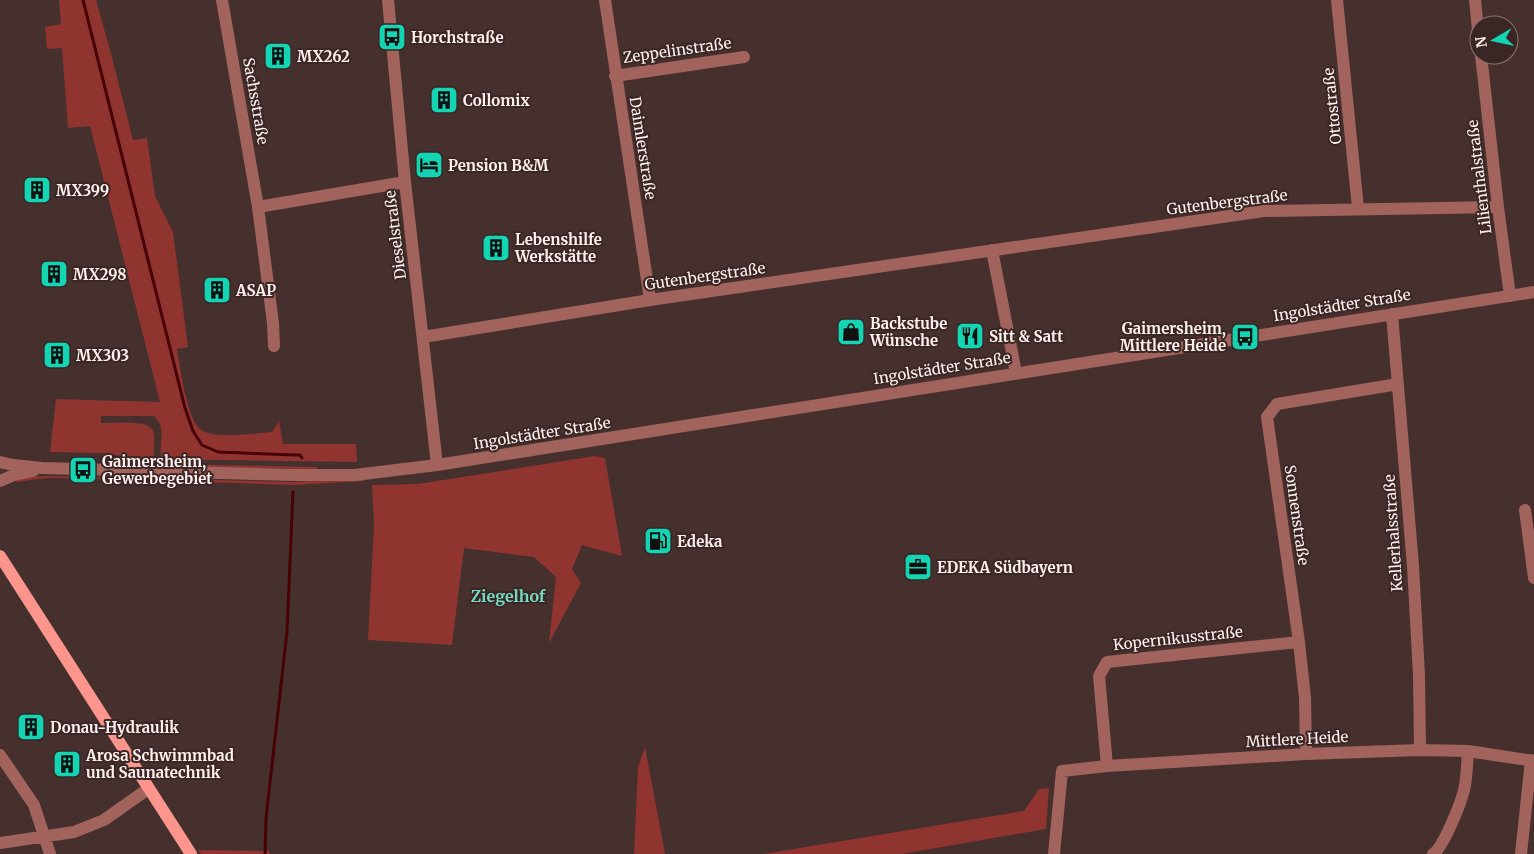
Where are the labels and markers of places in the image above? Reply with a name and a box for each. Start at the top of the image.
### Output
bus stop icon: Horchstraße [377,22,407,52]
place label: Horchstraße [411,28,504,47]
building icon: MX262 [263,41,293,71]
place label: MX262 [297,47,350,66]
building icon: Collomix [429,85,459,115]
place label: Collomix [463,91,530,110]
hotel icon: Pension B&M [414,150,444,180]
place label: Pension B&M [448,156,549,175]
building icon: MX399 [22,175,52,205]
place label: MX399 [56,181,109,200]
place label: Lebenshilfe Werkstätte [514,230,602,266]
building icon: Lebenshilfe Werkstätte [481,233,511,263]
building icon: MX298 [39,259,69,289]
place label: MX298 [73,265,127,284]
building icon: ASAP [202,275,232,305]
place label: ASAP [235,281,276,300]
place label: Backstube Wünsche [869,314,947,350]
shop icon: Backstube Wünsche [836,317,866,347]
place label: Gaimersheim, Mittlere Heide [1120,319,1226,355]
restaurant icon: Sitt & Satt [955,321,985,351]
bus stop icon: Gaimersheim, Mittlere Heide [1230,322,1260,352]
place label: Sitt & Satt [989,327,1063,346]
building icon: MX303 [42,340,72,370]
place label: MX303 [76,346,129,365]
place label: Gaimersheim, Gewerbegebiet [102,452,212,488]
bus stop icon: Gaimersheim, Gewerbegebiet [68,455,98,485]
fuel station icon: Edeka [643,526,673,556]
place label: Edeka [677,532,723,551]
office icon: EDEKA Südbayern [903,552,933,582]
place label: EDEKA Südbayern [937,558,1073,577]
building icon: Donau-Hydraulik [16,712,46,742]
place label: Donau-Hydraulik [50,718,179,737]
place label: Arosa Schwimmbad und Saunatechnik [85,746,234,782]
building icon: Arosa Schwimmbad und Saunatechnik [52,749,82,779]

